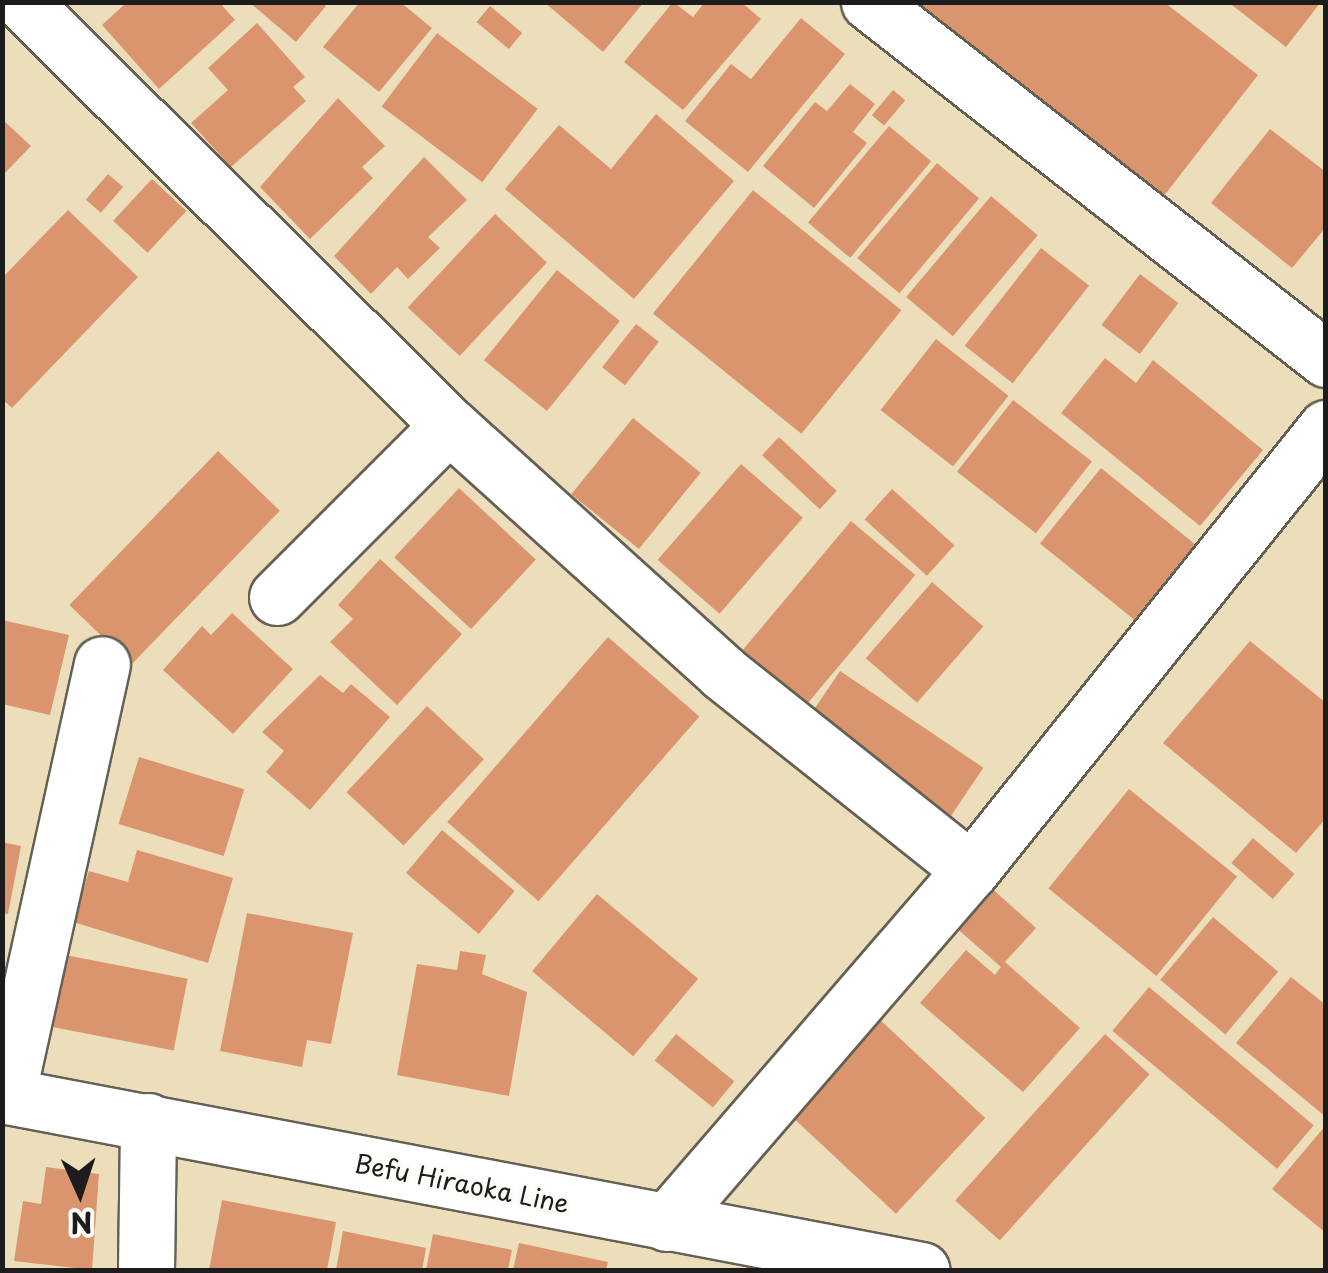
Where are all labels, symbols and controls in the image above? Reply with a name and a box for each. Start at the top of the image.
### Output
north arrow [30,1143,130,1243]
street label: Befu Hiraoka Line [352,1147,572,1219]
text: N [69,1201,94,1246]

